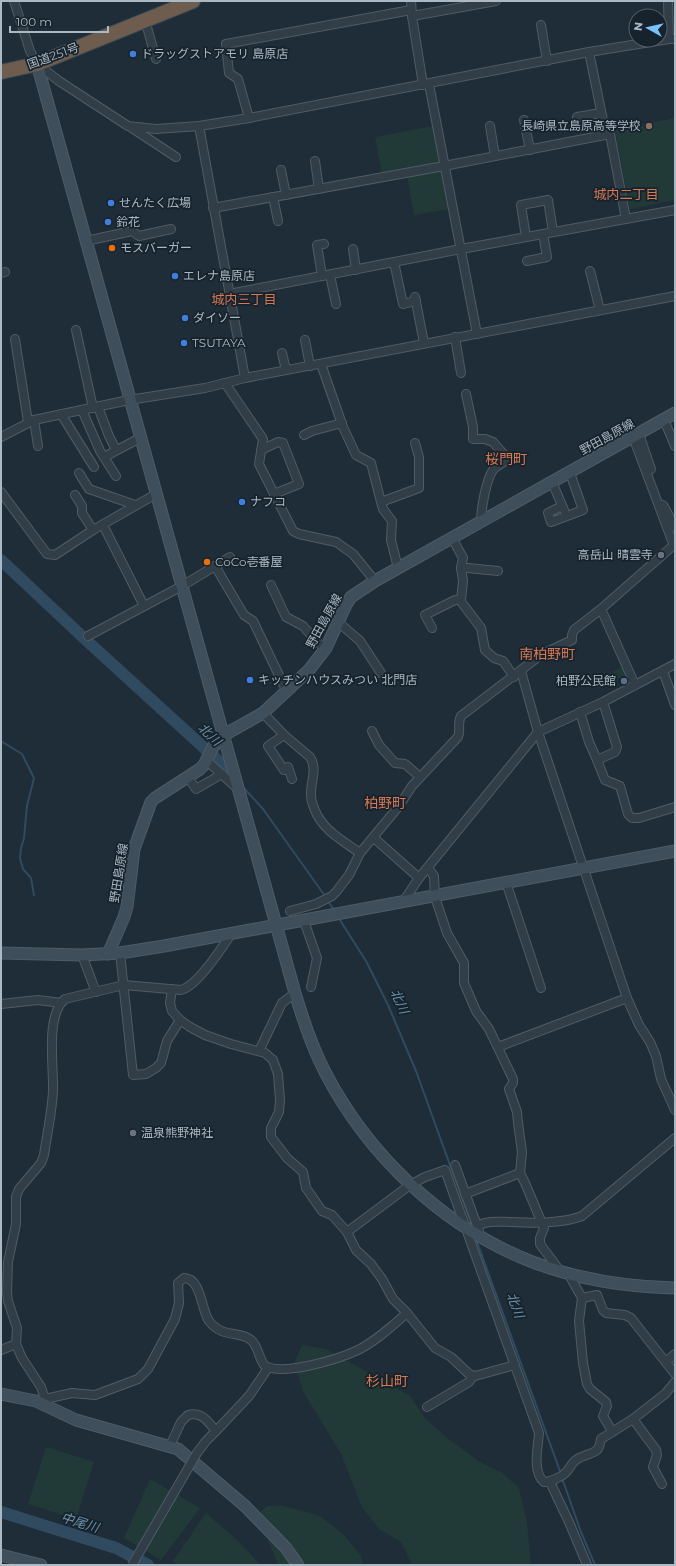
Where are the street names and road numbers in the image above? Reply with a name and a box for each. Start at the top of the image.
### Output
street label: 国道251号 [25,39,81,72]
street label: 野田島原線 [577,415,637,458]
street label: 野田島原線 [302,591,345,651]
street label: 野田島原線 [106,842,131,904]

